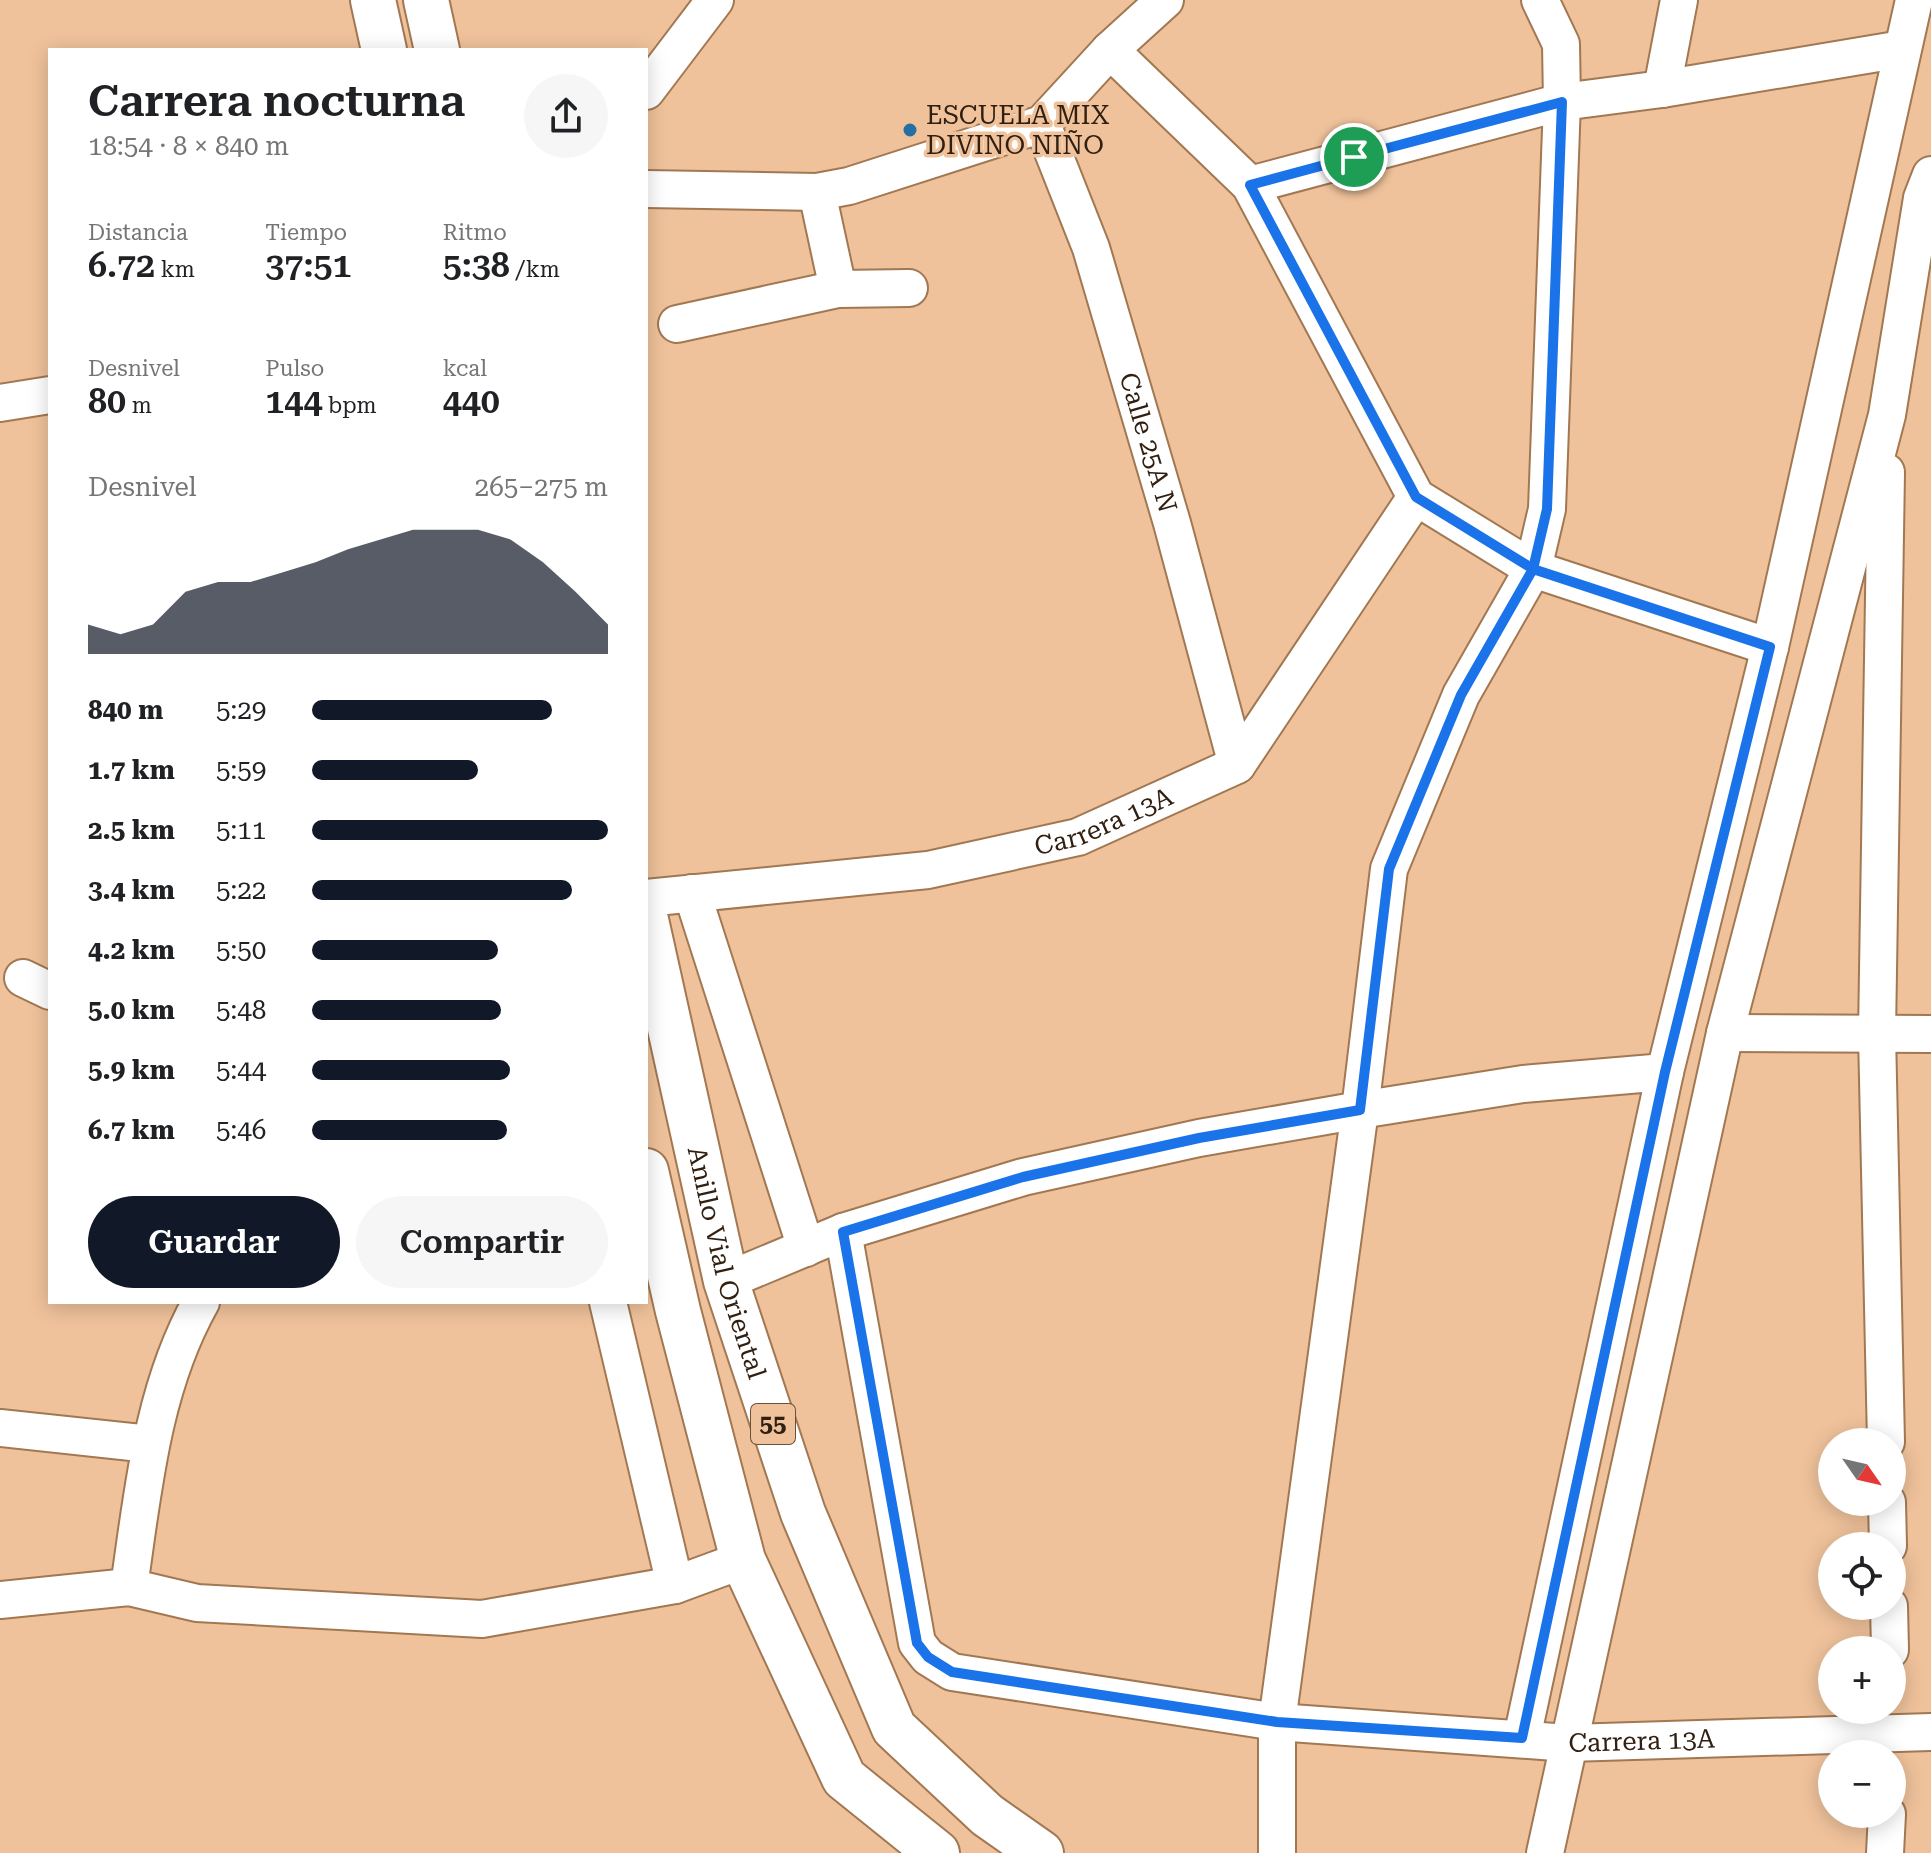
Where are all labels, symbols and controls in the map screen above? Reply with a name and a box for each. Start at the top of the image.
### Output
button: share [524,74,608,158]
text: Carrera nocturna [88,75,465,127]
place label: ESCUELA MIX DIVINO NIÑO [926,100,1110,160]
marker: ESCUELA MIX DIVINO NIÑO [901,121,919,139]
pin [1320,123,1388,191]
text: 18:54 · 8 × 840 m [88,131,289,161]
icon: arrive [1332,135,1376,179]
text: Distancia [88,220,188,245]
text: Tiempo [265,220,347,245]
text: Ritmo [443,220,507,245]
text: 6.72 [88,245,155,285]
text: 37:51 [265,245,352,285]
text: 5:38 [443,245,510,285]
text: km [155,257,195,282]
text: /km [510,257,560,282]
text: Desnivel [88,356,180,381]
text: Pulso [265,356,324,381]
text: kcal [443,356,487,381]
street label: Calle 25A N [1113,369,1183,516]
text: 80 [88,381,126,421]
text: 144 [265,381,322,421]
text: 440 [443,381,500,421]
text: m [126,393,152,418]
text: bpm [322,393,377,418]
text: Desnivel [88,472,197,502]
text: 265–275 m [475,472,608,502]
text: 840 m [88,695,163,725]
text: 5:29 [216,695,266,725]
text: 1.7 km [88,755,175,785]
text: 5:59 [216,755,266,785]
street label: Carrera 13A [1032,781,1177,861]
text: 2.5 km [88,815,175,845]
text: 5:11 [216,815,266,845]
text: 3.4 km [88,875,175,905]
text: 5:22 [216,875,266,905]
text: 4.2 km [88,935,175,965]
text: 5:50 [216,935,266,965]
text: 5.0 km [88,995,175,1025]
text: 5:48 [216,995,266,1025]
text: 5.9 km [88,1055,175,1085]
text: 5:44 [216,1055,266,1085]
text: 6.7 km [88,1115,175,1145]
text: 5:46 [216,1115,266,1145]
street label: Anillo Vial Oriental [682,1143,772,1383]
button: Guardar [88,1196,340,1288]
button: Compartir [356,1196,608,1288]
road number: 55 [751,1404,795,1444]
north arrow [1818,1428,1906,1516]
map controls [1818,1428,1906,1828]
button: locate [1818,1532,1906,1620]
button: + [1818,1636,1906,1724]
street label: Carrera 13A [1568,1724,1715,1758]
button: − [1818,1740,1906,1828]

